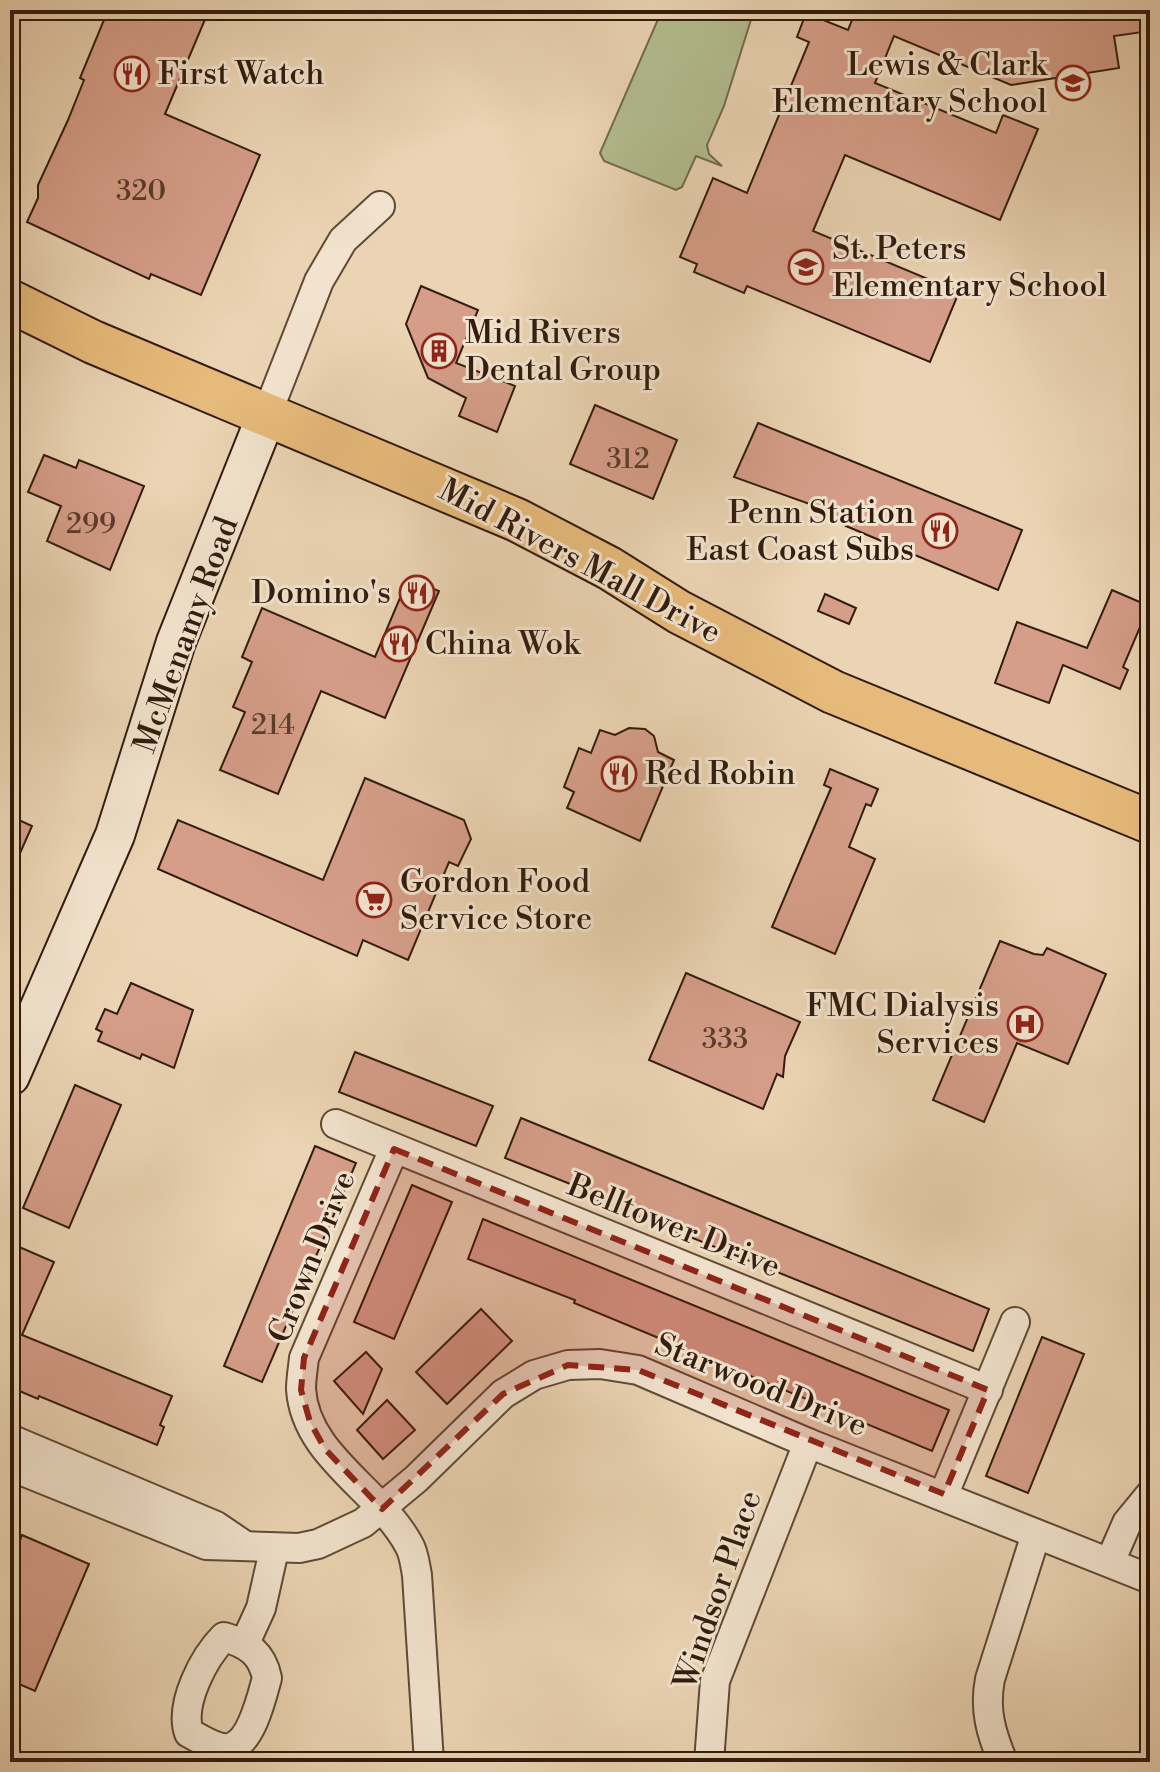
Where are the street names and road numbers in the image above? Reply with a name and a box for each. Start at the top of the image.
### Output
street label: Mid Rivers Mall Drive [432,470,728,652]
street label: McMenamy Road [125,511,247,759]
street label: Crown Drive [259,1165,365,1349]
street label: Belltower Drive [561,1165,786,1287]
street label: Starwood Drive [649,1324,873,1446]
street label: Windsor Place [665,1485,771,1696]

